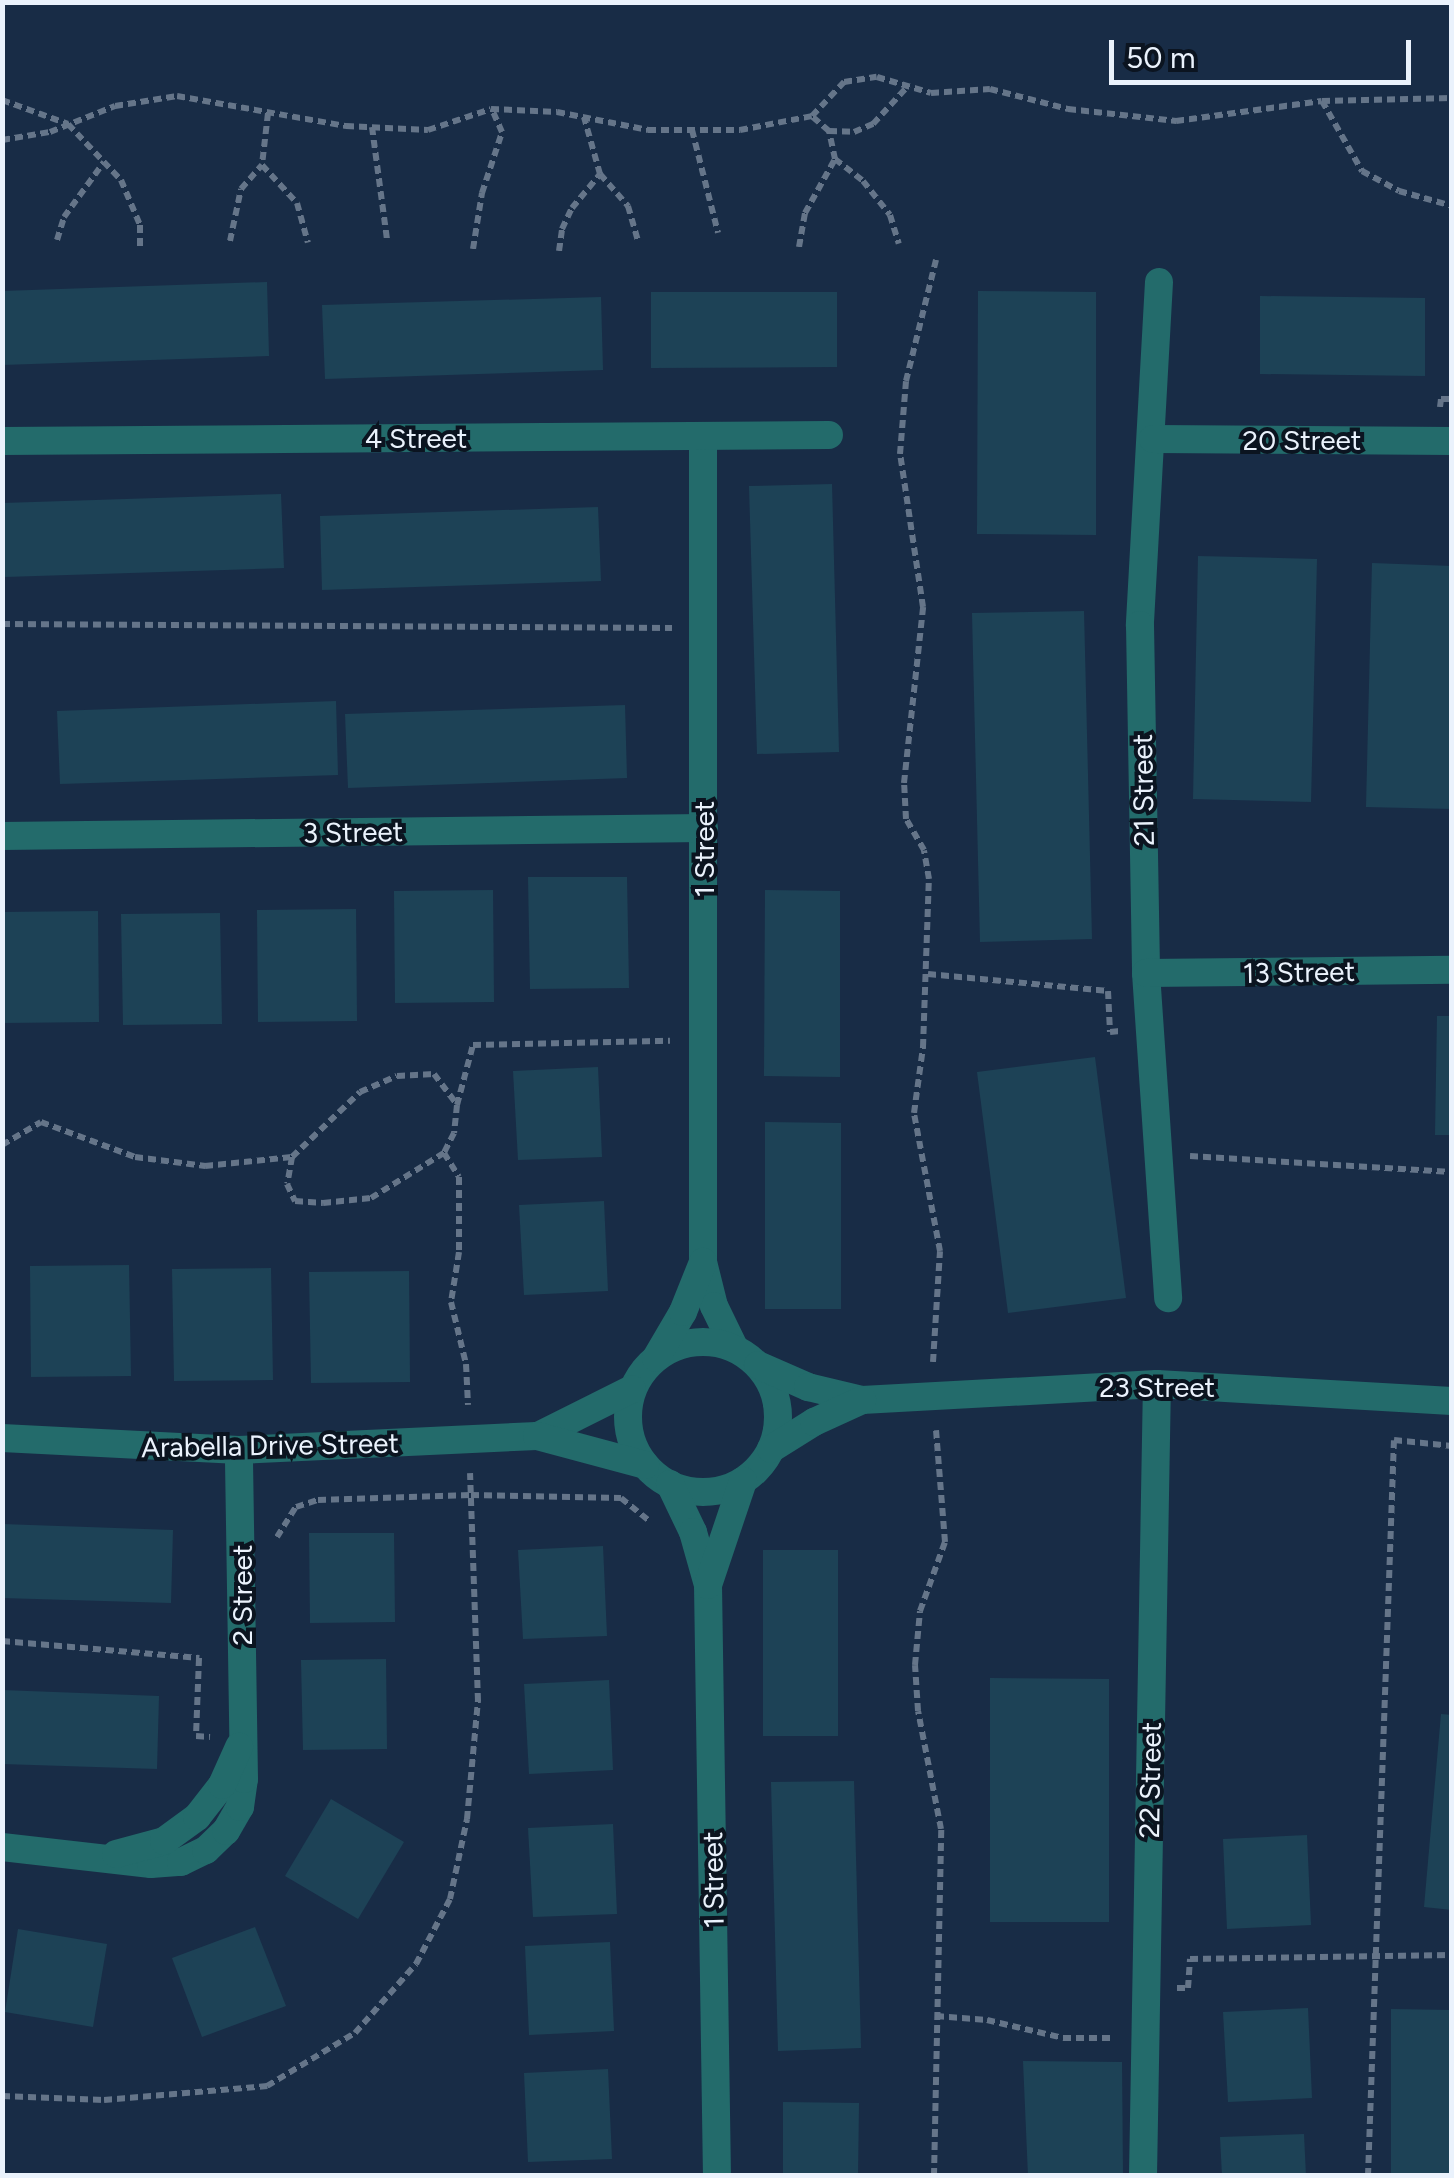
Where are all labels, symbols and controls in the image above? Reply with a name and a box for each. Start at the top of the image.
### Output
scale bar [1114,20,1416,82]
text: 50 m [1126,39,1195,76]
street label: 4 Street [365,421,467,455]
street label: 20 Street [1243,423,1361,457]
street label: 21 Street [1125,733,1161,847]
street label: 1 Street [687,801,721,897]
street label: 3 Street [302,814,404,850]
street label: 13 Street [1243,954,1355,990]
street label: 23 Street [1099,1370,1215,1404]
street label: Arabella Drive Street [141,1426,399,1464]
street label: 2 Street [225,1545,259,1645]
street label: 22 Street [1132,1721,1168,1839]
street label: 1 Street [695,1831,731,1929]

